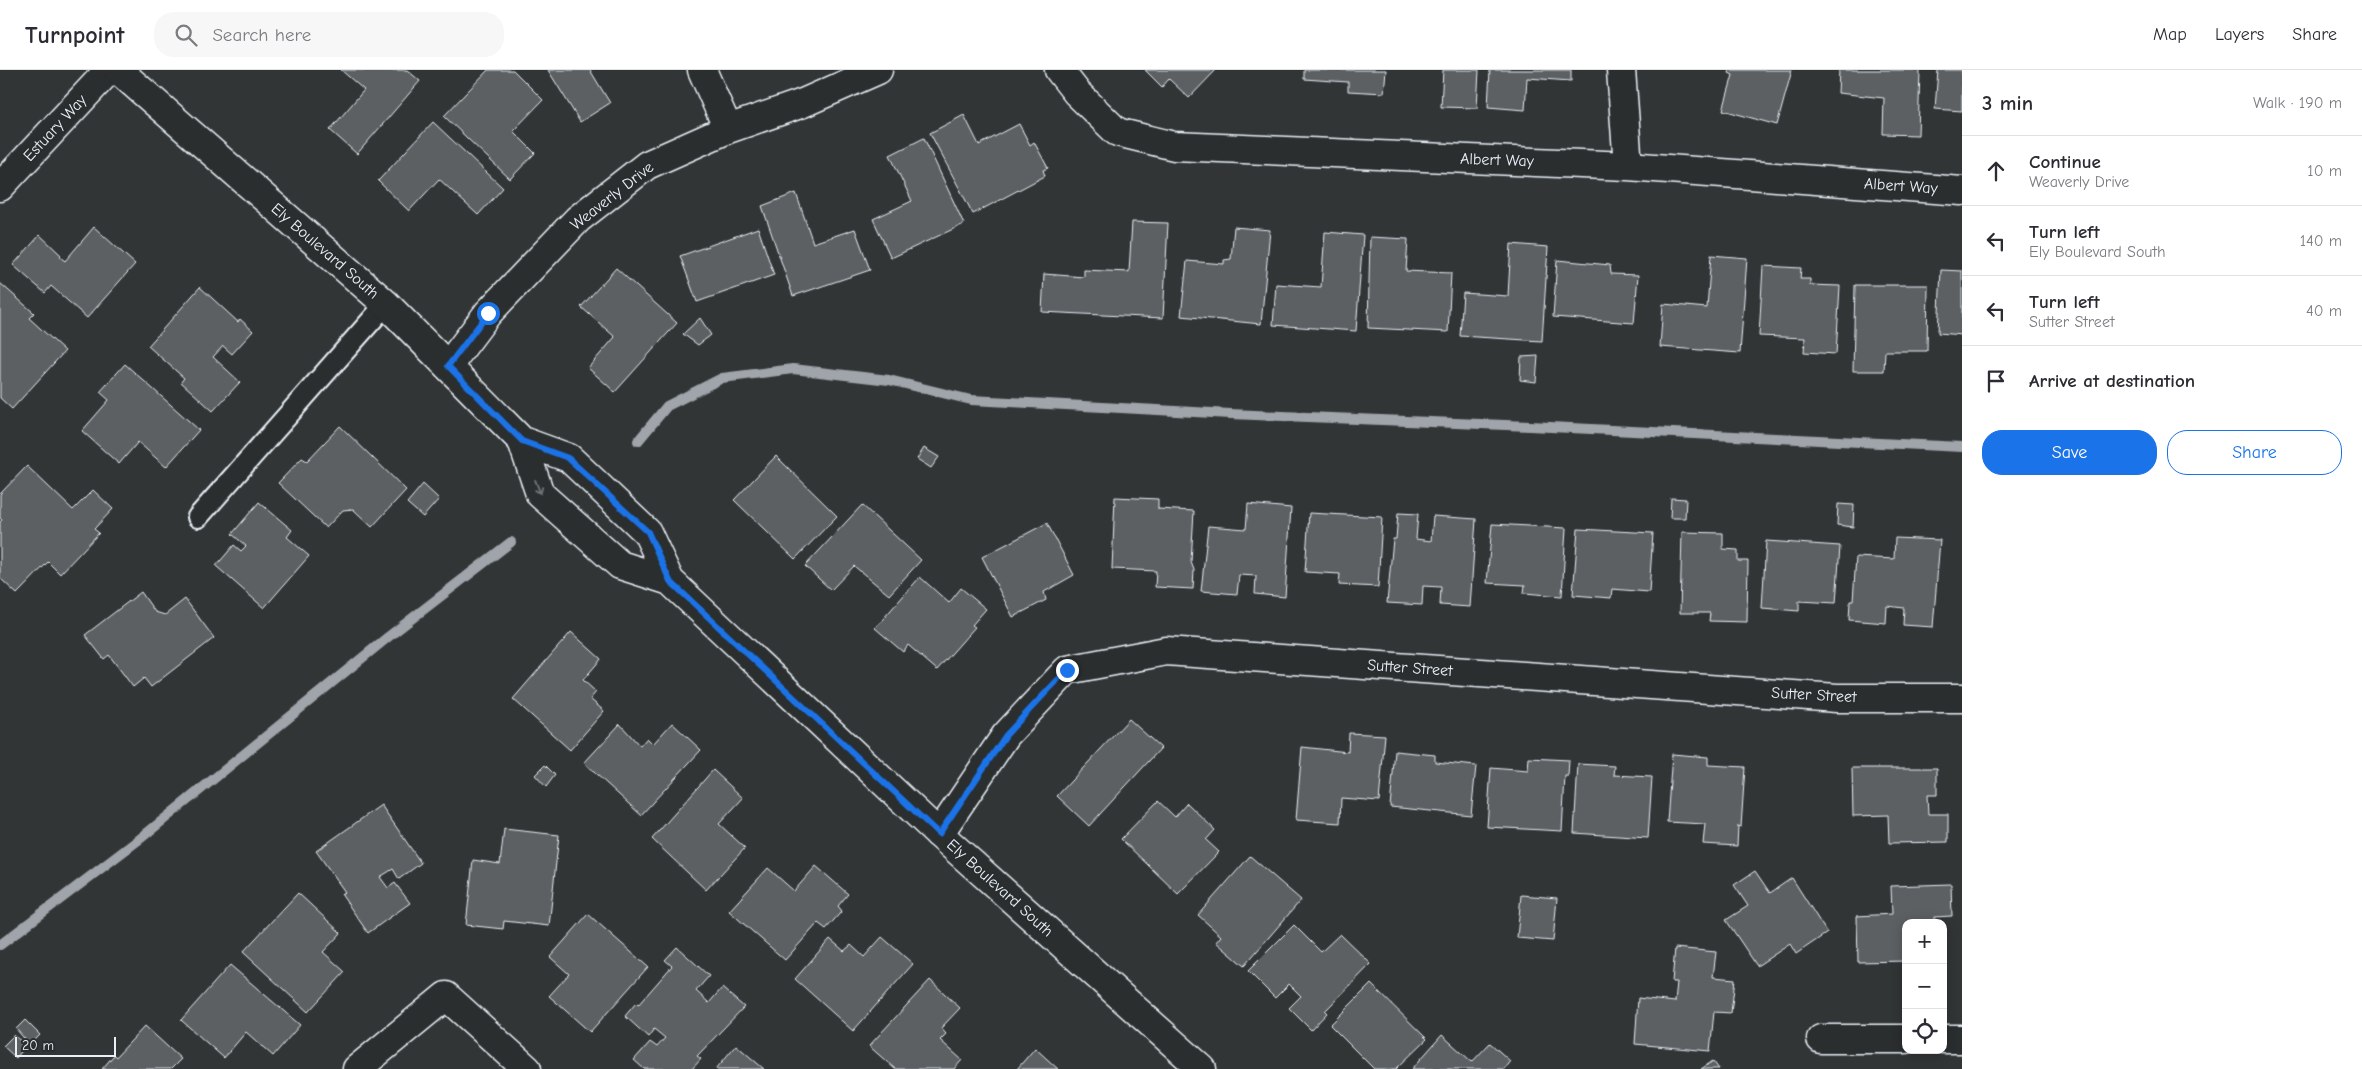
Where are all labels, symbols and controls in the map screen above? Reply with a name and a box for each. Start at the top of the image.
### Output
search box [154,12,504,57]
text: Turnpoint [25,21,124,49]
icon: search [172,21,200,49]
text: Search here [212,24,311,46]
text: Map [2153,24,2187,45]
text: Layers [2215,24,2264,45]
text: Share [2292,24,2337,45]
street label: Estuary Way [20,90,91,165]
text: 3 min [1982,91,2033,115]
text: Walk · 190 m [2253,94,2342,112]
street label: Albert Way [1460,150,1535,170]
text: Continue [2029,151,2101,173]
icon: ahead [1982,157,2010,185]
street label: Weaverly Drive [567,158,657,234]
text: 10 m [2307,162,2342,180]
text: Weaverly Drive [2029,173,2129,191]
street label: Albert Way [1864,174,1939,198]
street label: Ely Boulevard South [268,199,382,303]
text: Turn left [2029,221,2100,243]
icon: left [1982,227,2010,255]
text: 140 m [2300,232,2342,250]
text: Ely Boulevard South [2029,243,2166,261]
text: Turn left [2029,291,2100,313]
icon: left [1982,297,2010,325]
route start [477,302,500,325]
text: 40 m [2306,302,2342,320]
text: Sutter Street [2029,313,2114,331]
icon: arrive [1982,367,2010,395]
text: Arrive at destination [2029,370,2195,392]
button: Save [1982,430,2157,475]
button: Share [2167,430,2342,475]
one-way arrow [534,479,543,494]
street label: Sutter Street [1367,656,1454,680]
route end [1056,659,1079,682]
street label: Sutter Street [1771,684,1858,706]
street label: Ely Boulevard South [943,836,1057,940]
map controls [1902,919,1947,1054]
button: + [1902,919,1947,964]
button: − [1902,964,1947,1009]
button: locate [1902,1009,1947,1054]
scale bar [15,1034,116,1057]
text: 20 m [22,1037,54,1054]

